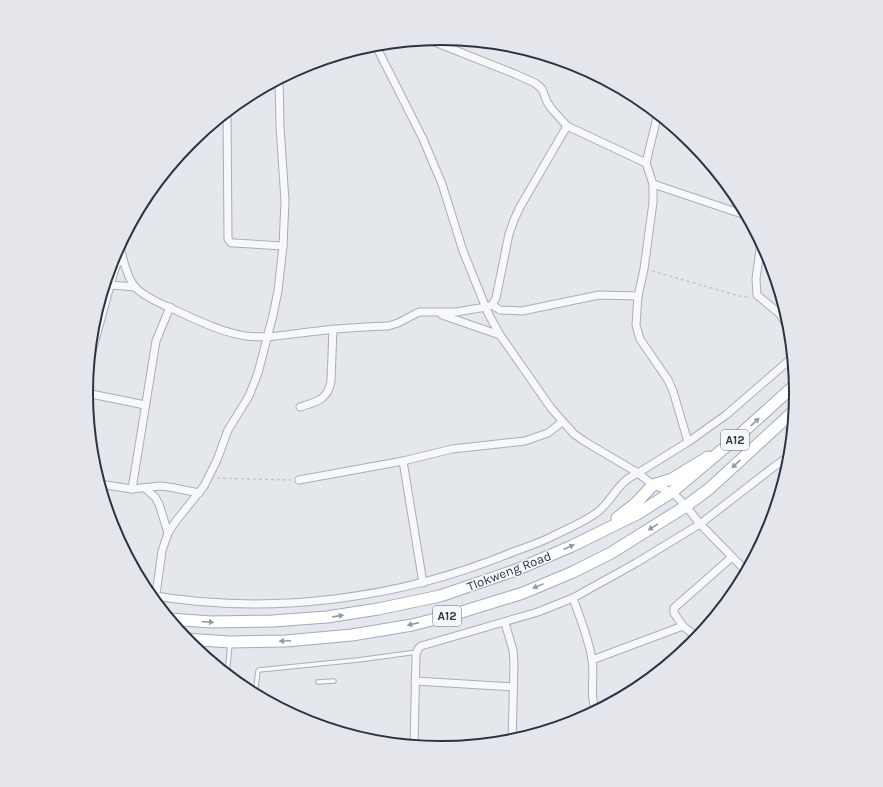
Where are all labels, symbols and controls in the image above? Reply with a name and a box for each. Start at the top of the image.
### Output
one-way arrow [750,418,759,427]
road number: A12 [721,430,749,450]
one-way arrow [731,460,741,469]
one-way arrow [648,523,658,531]
one-way arrow [563,544,575,550]
street label: Tlokweng Road [465,548,553,594]
one-way arrow [531,584,543,590]
road number: A12 [433,606,461,626]
one-way arrow [332,612,344,618]
one-way arrow [202,618,214,625]
one-way arrow [407,622,420,628]
one-way arrow [279,637,291,644]

